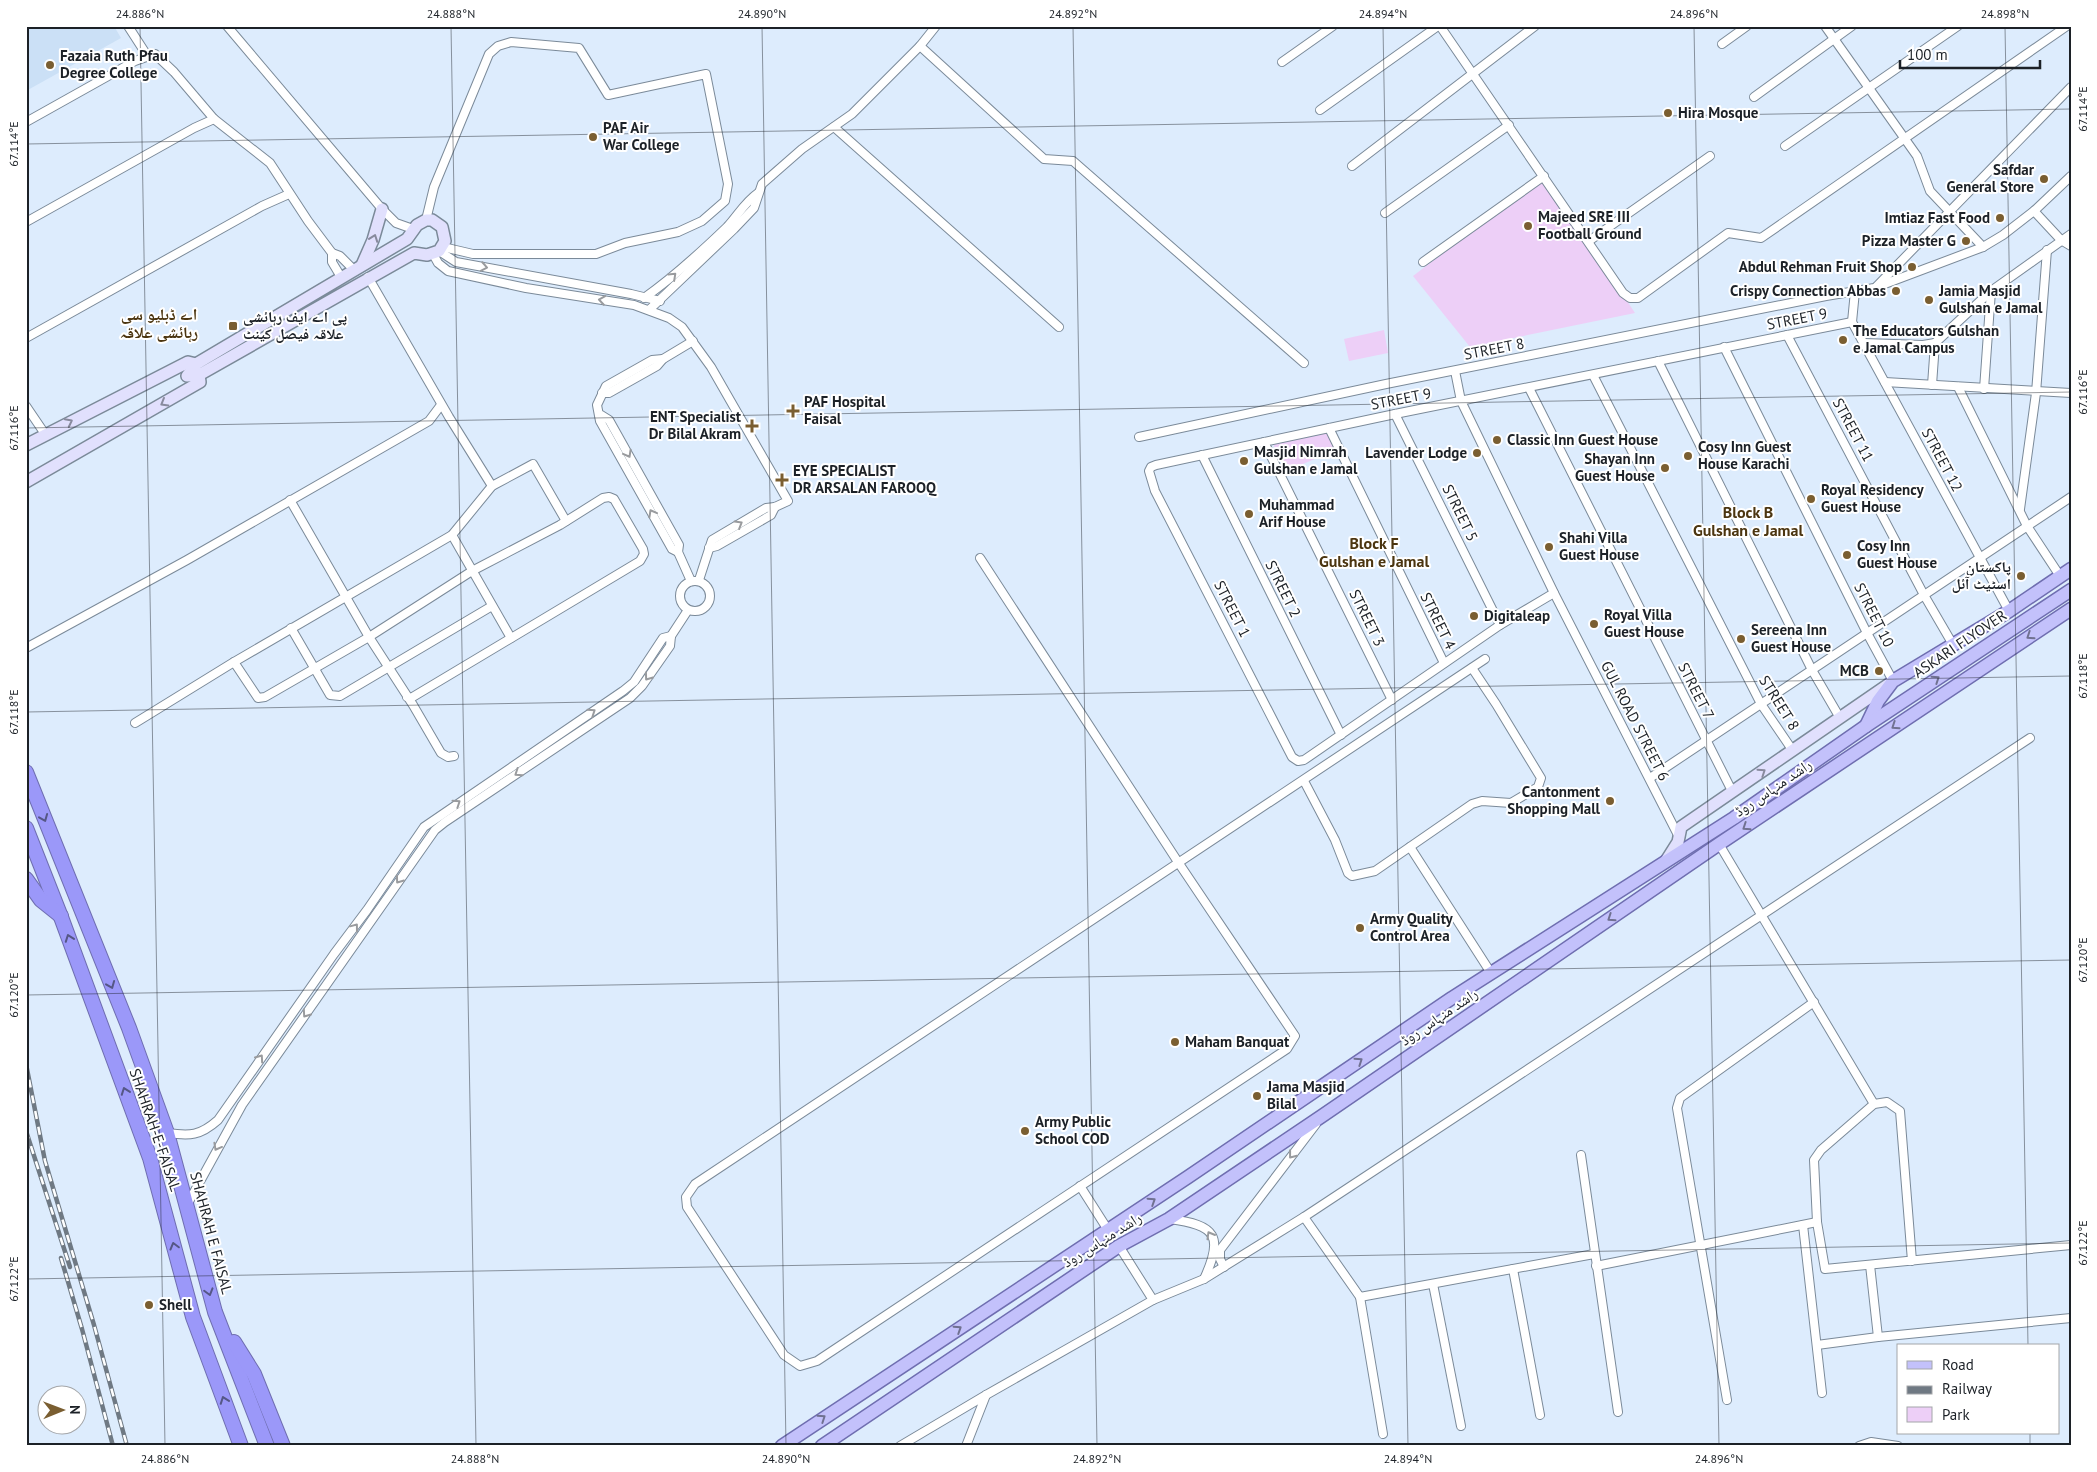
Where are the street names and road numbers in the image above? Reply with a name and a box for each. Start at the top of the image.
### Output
street label: STREET 9 [1765,303,1829,334]
street label: STREET 8 [1462,333,1526,364]
street label: STREET 9 [1369,383,1433,414]
street label: STREET 11 [1829,395,1878,465]
street label: STREET 12 [1918,425,1967,495]
street label: STREET 5 [1438,481,1482,544]
street label: STREET 2 [1261,557,1305,620]
street label: STREET 1 [1210,577,1255,640]
street label: STREET 10 [1850,580,1899,650]
street label: STREET 3 [1345,586,1389,649]
street label: STREET 4 [1416,589,1460,652]
street label: ASKARI FLYOVER [1909,605,2010,682]
street label: GUL ROAD STREET 6 [1597,658,1674,784]
street label: STREET 7 [1674,659,1719,722]
street label: STREET 8 [1755,672,1804,734]
street label: راشد منہاس روڈ [1730,755,1816,821]
street label: راشد منہاس روڈ [1396,984,1482,1050]
street label: SHAHRAH-E-FAISAL [126,1066,185,1194]
street label: SHAHRAH E FAISAL [186,1170,237,1296]
street label: راشد منہاس روڈ [1059,1208,1145,1272]

